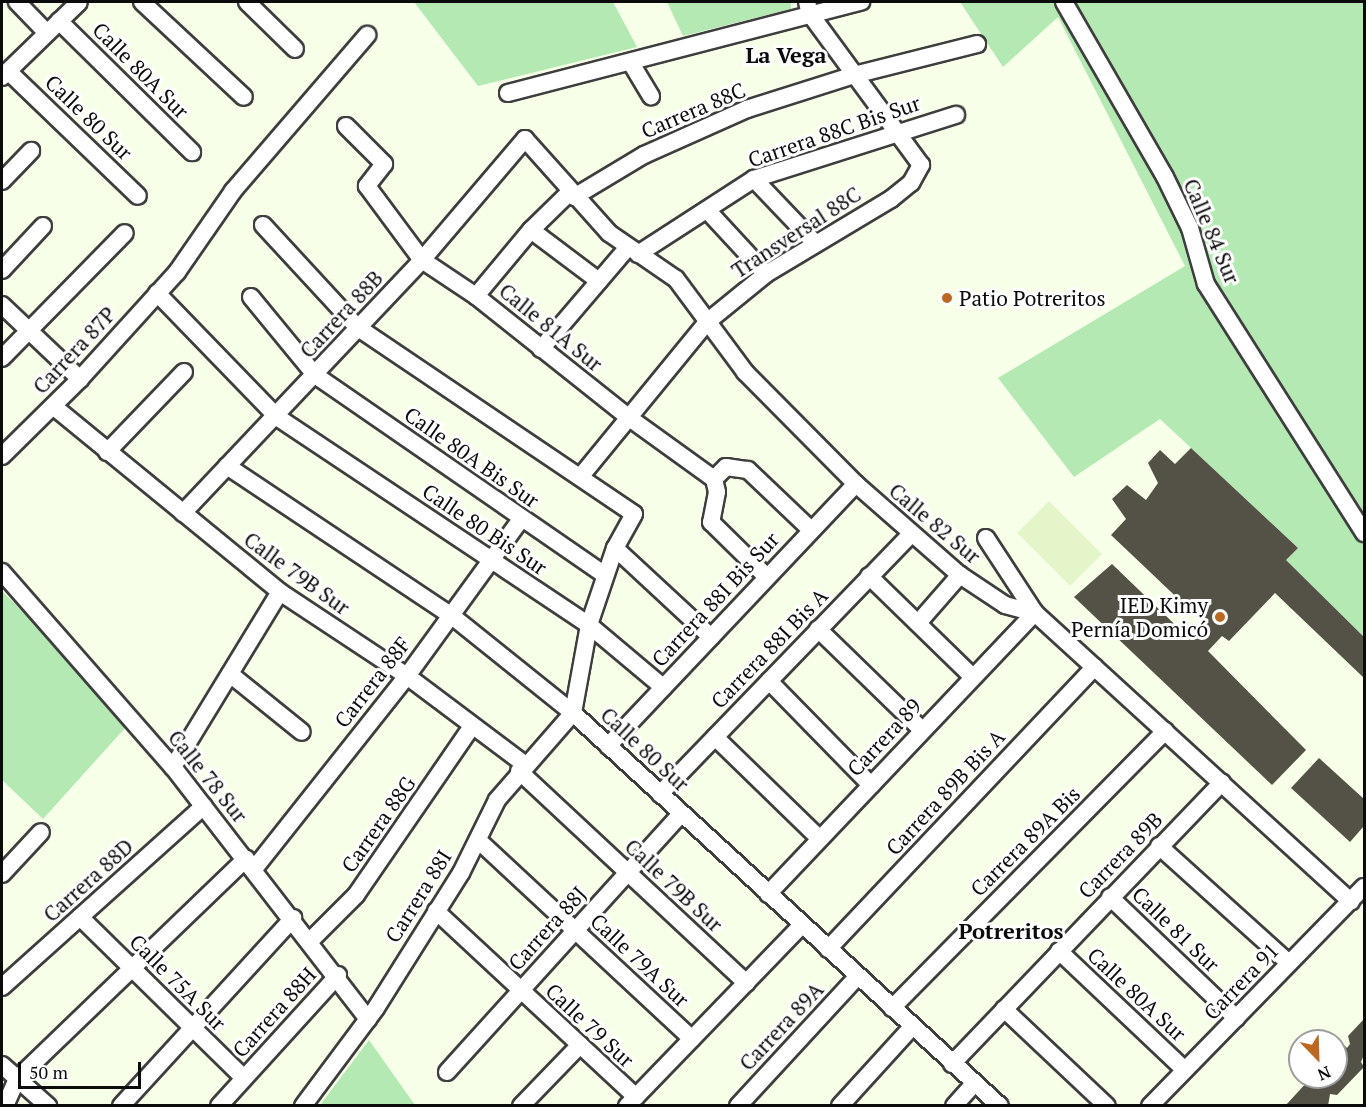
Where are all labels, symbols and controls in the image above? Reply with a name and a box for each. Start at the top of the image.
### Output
street label: Calle 80A Sur [88,17,194,123]
district label: La Vega [745,42,827,68]
street label: Calle 80 Sur [40,69,138,165]
street label: Carrera 88C [637,77,749,143]
street label: Carrera 88C Bis Sur [745,90,923,172]
street label: Calle 84 Sur [1179,175,1245,287]
street label: Transversal 88C [727,181,865,283]
street label: Carrera 88B [294,265,388,363]
street label: Calle 81A Sur [494,278,608,376]
place label: Patio Potreritos [959,285,1105,311]
marker: Patio Potreritos [940,291,954,305]
street label: Carrera 87P [27,301,121,399]
street label: Calle 80A Bis Sur [400,401,544,513]
street label: Calle 80 Bis Sur [418,478,552,580]
street label: Calle 82 Sur [884,478,986,568]
street label: Calle 79B Sur [239,526,355,620]
street label: Carrera 88I Bis Sur [646,527,784,671]
street label: Carrera 88I Bis A [705,583,833,713]
place label: IED Kimy Pernía Domicó [1071,592,1208,642]
marker: IED Kimy Pernía Domicó [1213,610,1227,624]
street label: Carrera 88F [329,632,415,732]
street label: Carrera 89 [842,693,926,781]
street label: Calle 80 Sur [596,702,694,796]
street label: Carrera 89B Bis A [880,724,1010,860]
street label: Calle 78 Sur [163,725,253,827]
street label: Carrera 88G [336,771,420,877]
street label: Carrera 89A Bis [965,781,1085,901]
street label: Carrera 89B [1073,807,1167,903]
street label: Carrera 88D [38,833,138,927]
street label: Calle 79B Sur [620,833,728,937]
street label: Carrera 88I [380,845,456,947]
street label: Carrera 88J [503,881,591,975]
street label: Calle 81 Sur [1127,881,1225,977]
street label: Calle 79A Sur [585,908,695,1012]
district label: Potreritos [958,918,1064,944]
street label: Calle 75A Sur [125,929,231,1035]
street label: Carrera 91 [1198,937,1284,1025]
street label: Calle 80A Sur [1082,942,1192,1046]
street label: Carrera 88H [227,962,321,1062]
street label: Carrera 89A [734,977,828,1075]
street label: Calle 79 Sur [541,978,639,1072]
north arrow [1288,1029,1348,1089]
scale bar [21,1050,144,1088]
text: 50 m [29,1060,68,1084]
text: N [1314,1061,1334,1086]

